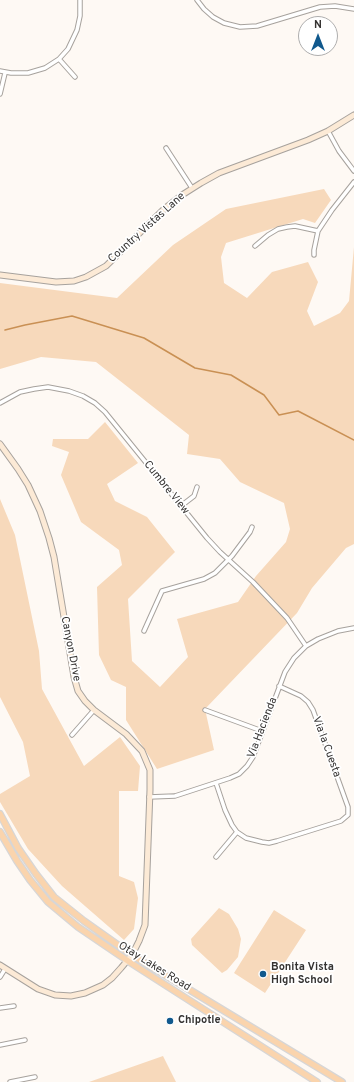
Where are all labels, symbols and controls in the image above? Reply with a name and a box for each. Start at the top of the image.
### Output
north arrow [298,16,338,56]
text: N [314,18,322,32]
street label: Country Vistas Lane [106,190,188,266]
street label: Cumbre View [140,459,192,517]
street label: Canyon Drive [57,615,83,683]
street label: Via Hacienda [245,696,281,760]
street label: Via la Cuesta [309,715,343,779]
street label: Otay Lakes Road [115,939,193,995]
place label: Bonita Vista High School [271,961,334,987]
marker: Bonita Vista High School [258,969,268,979]
place label: Chipotle [178,1014,221,1028]
marker: Chipotle [165,1016,175,1026]

